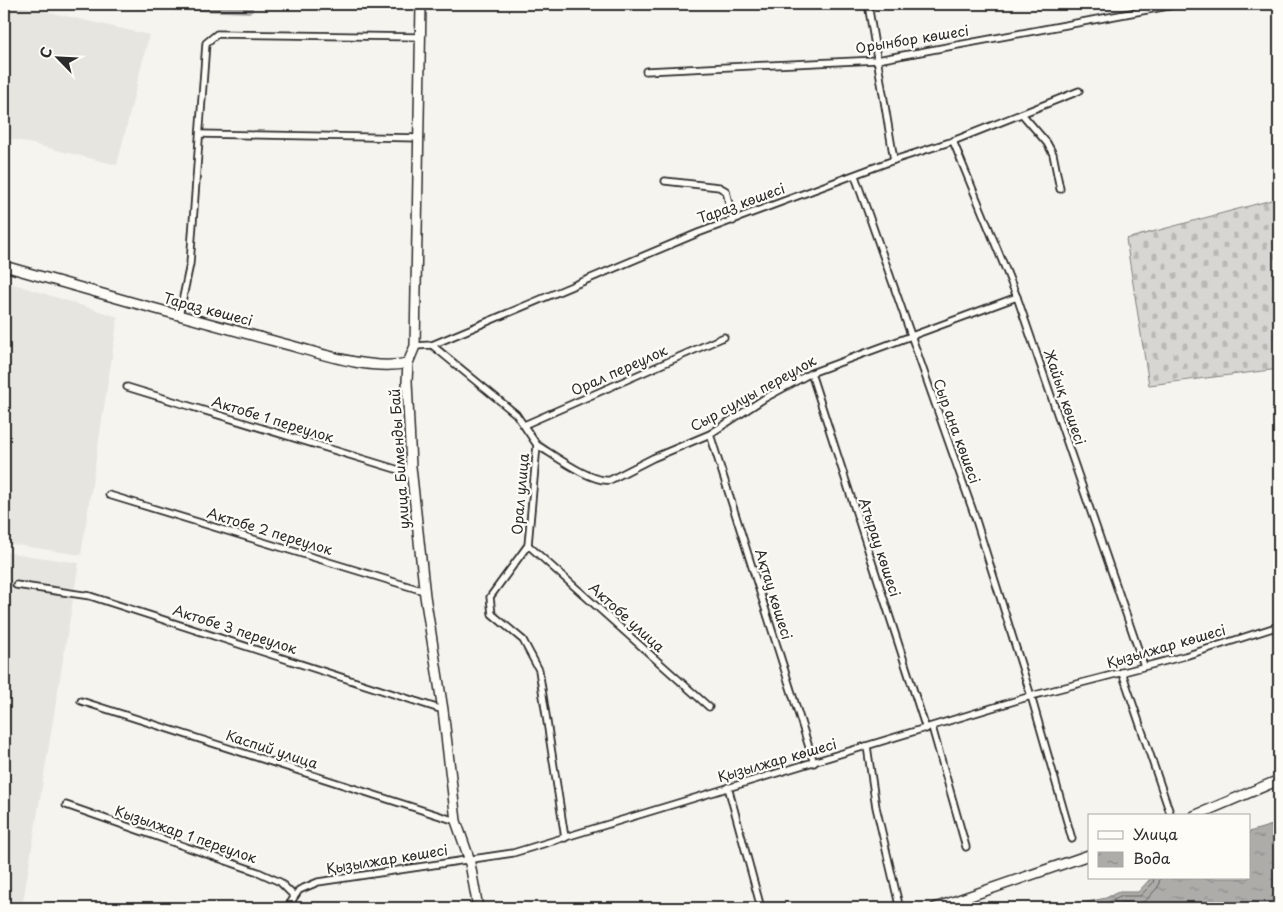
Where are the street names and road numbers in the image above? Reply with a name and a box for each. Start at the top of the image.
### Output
street label: Орынбор көшесі [854,20,970,58]
street label: Тараз көшесі [694,177,788,229]
street label: Тараз көшесі [161,287,255,331]
street label: Орал переулок [568,339,671,401]
street label: Жайық көшесі [1039,346,1091,448]
street label: Сыр сулуы переулок [686,349,820,436]
street label: Сыр ана көшесі [928,375,986,487]
street label: улица Бименды Бай [384,388,414,530]
street label: Актобе 1 переулок [209,390,337,448]
street label: Орал улица [506,452,534,536]
street label: Атырау көшесі [854,495,906,599]
street label: Актобе 2 переулок [205,502,336,560]
street label: Ақтау көшесі [750,546,798,642]
street label: Актобе улица [584,577,670,657]
street label: Актобе 3 переулок [170,599,301,659]
street label: Қызылжар көшесі [1104,619,1228,673]
street label: Каспий улица [223,724,321,774]
street label: Қызылжар көшесі [715,733,839,787]
street label: Кызылжар 1 переулок [112,800,260,868]
street label: Қызылжар көшесі [325,839,449,879]

